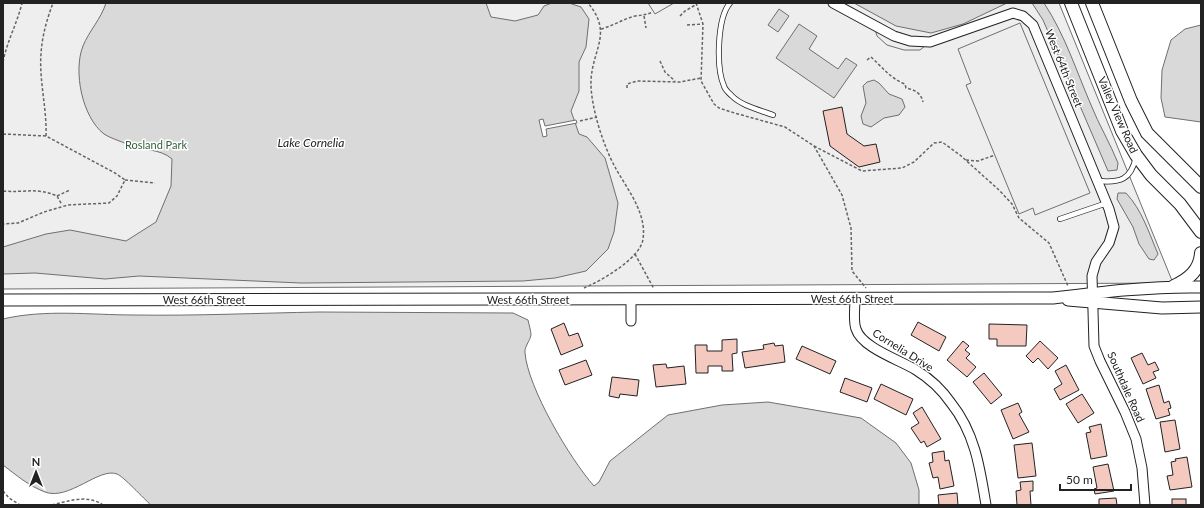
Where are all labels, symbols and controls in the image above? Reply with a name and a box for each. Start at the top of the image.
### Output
street label: West 64th Street [1043,27,1086,109]
street label: Valley View Road [1096,75,1141,155]
water label: Lake Cornelia [278,135,344,150]
park label: Rosland Park [125,138,188,151]
street label: West 66th Street [811,292,893,305]
street label: West 66th Street [163,293,245,306]
street label: West 66th Street [487,293,569,306]
street label: Cornelia Drive [870,326,936,374]
street label: Southdale Road [1105,350,1148,424]
north arrow [16,452,56,492]
text: N [32,455,40,468]
scale bar [1060,466,1131,492]
text: 50 m [1066,472,1093,487]

